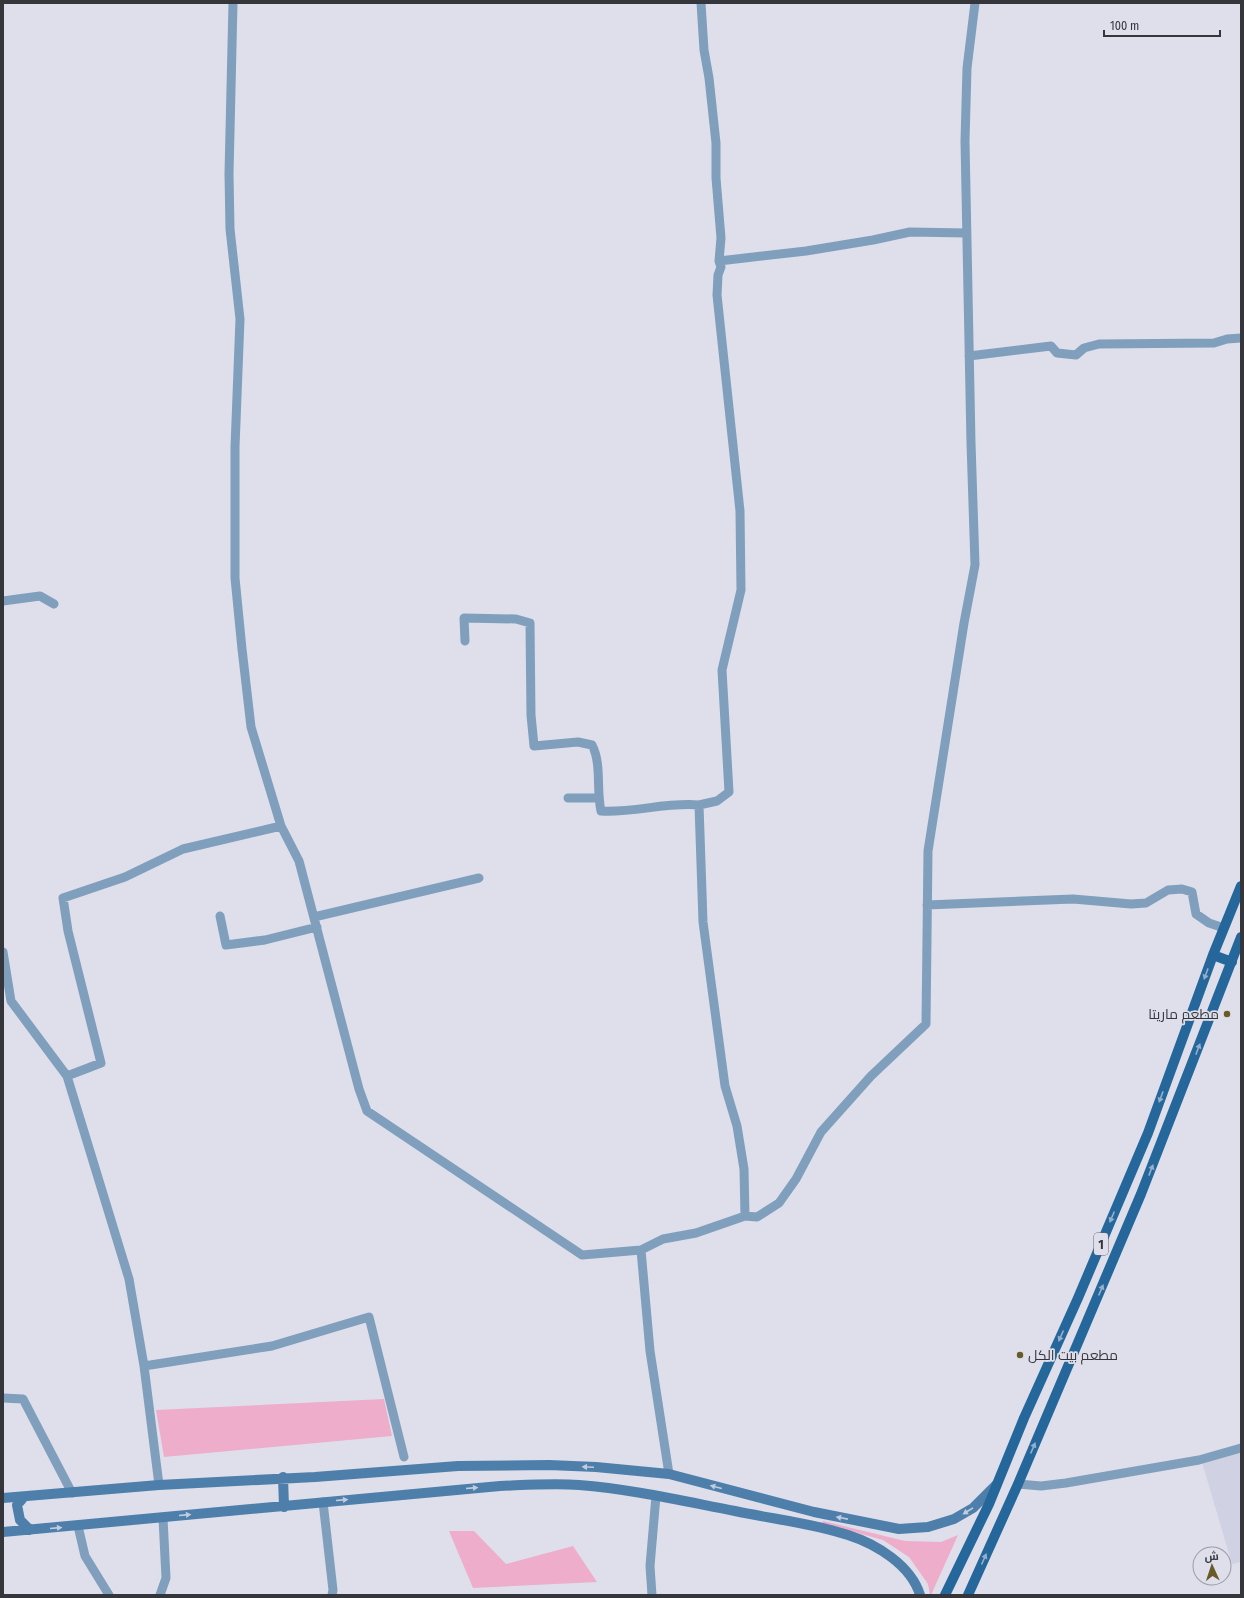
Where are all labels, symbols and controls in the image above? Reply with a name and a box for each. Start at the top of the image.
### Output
scale bar [1104,12,1220,38]
text: 100 m [1110,19,1139,33]
one-way arrow [1202,969,1208,981]
place label: مطعم ماريتا [1148,1006,1219,1024]
marker: مطعم ماريتا [1222,1009,1232,1019]
one-way arrow [1196,1042,1202,1054]
one-way arrow [1158,1091,1164,1103]
one-way arrow [1148,1163,1154,1175]
one-way arrow [1109,1211,1116,1223]
road number: 1 [1094,1233,1108,1255]
one-way arrow [1098,1284,1104,1295]
one-way arrow [1058,1331,1064,1342]
place label: مطعم بيت الكل [1028,1347,1118,1365]
marker: مطعم بيت الكل [1015,1350,1025,1360]
one-way arrow [1030,1442,1036,1453]
one-way arrow [582,1463,594,1470]
one-way arrow [710,1483,722,1489]
one-way arrow [466,1485,478,1492]
one-way arrow [336,1497,348,1504]
one-way arrow [962,1508,973,1515]
one-way arrow [179,1512,191,1519]
one-way arrow [836,1514,848,1520]
one-way arrow [50,1525,62,1531]
north arrow [1192,1546,1232,1586]
text: ش [1204,1550,1219,1563]
one-way arrow [981,1553,987,1565]

